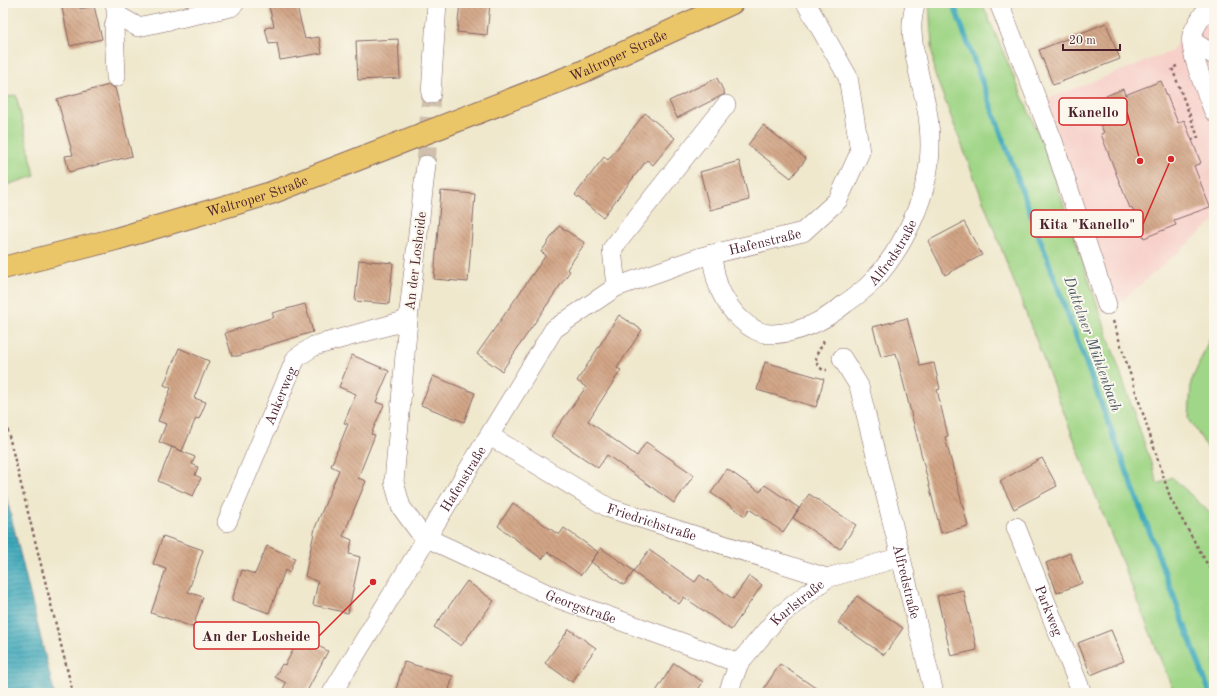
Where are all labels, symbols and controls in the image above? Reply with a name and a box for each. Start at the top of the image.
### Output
scale bar [1063,26,1120,52]
street label: Waltroper Straße [568,28,670,84]
text: 20 m [1069,35,1096,47]
callout: Kanello [1059,98,1127,125]
text: Kanello [1067,106,1119,121]
street label: Waltroper Straße [205,173,310,220]
callout: Kita "Kanello" [1031,210,1143,237]
street label: An der Losheide [403,211,429,311]
street label: Alfredstraße [866,218,920,289]
text: Kita "Kanello" [1039,218,1135,233]
street label: Hafenstraße [727,227,803,258]
water label: Dattelner Mühlenbach [1060,274,1123,414]
street label: Ankerweg [263,364,300,427]
street label: Hafenstraße [438,444,489,515]
street label: Friedrichstraße [605,502,698,544]
street label: Alfredstraße [890,543,922,620]
street label: Karlstraße [768,577,827,629]
street label: Parkweg [1032,584,1065,639]
street label: Georgstraße [543,588,618,627]
callout: An der Losheide [194,622,319,649]
text: An der Losheide [202,630,310,645]

